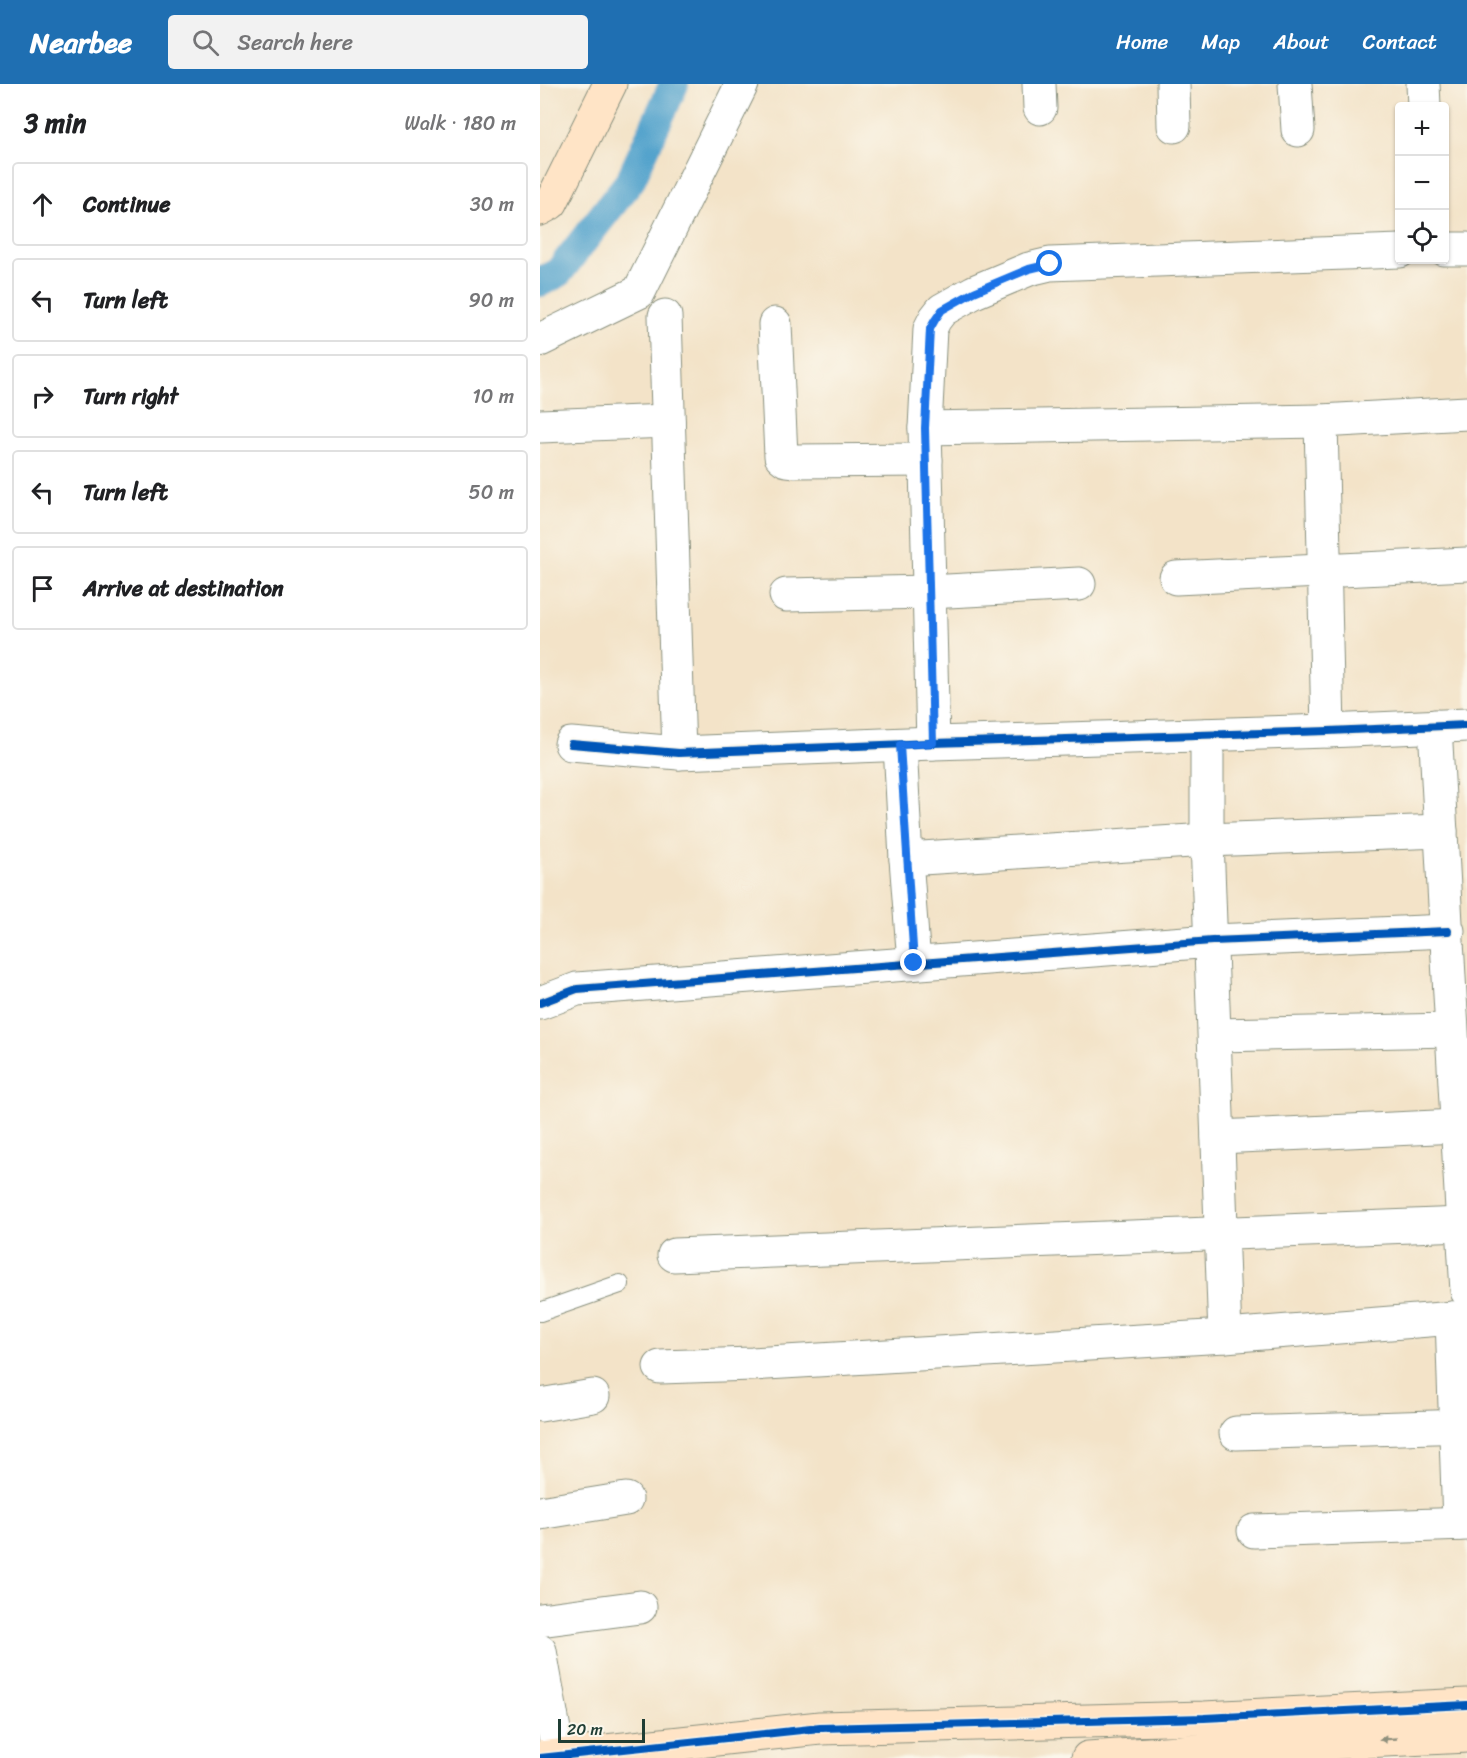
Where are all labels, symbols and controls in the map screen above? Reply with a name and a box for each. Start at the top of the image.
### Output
search box [168,15,588,69]
text: Nearbee [30,18,132,67]
text: Search here [237,23,353,62]
text: Home [1116,23,1168,61]
text: Map [1201,23,1240,61]
text: About [1273,23,1330,61]
text: Contact [1363,23,1437,61]
icon: search [189,26,222,59]
text: 3 min [24,100,86,146]
map controls [1395,102,1449,264]
button: + [1395,102,1449,156]
text: Walk · 180 m [405,106,516,141]
button: − [1395,156,1449,210]
text: Continue [83,185,171,224]
text: 30 m [470,187,514,222]
icon: ahead [26,188,59,221]
button: locate [1395,210,1449,264]
route start [1036,250,1062,276]
text: Turn left [83,281,168,320]
text: 90 m [469,283,514,318]
icon: left [26,284,59,317]
text: Turn right [83,377,178,416]
text: 10 m [472,379,514,414]
icon: right [26,380,59,413]
text: Turn left [83,473,168,512]
text: 50 m [469,475,514,510]
icon: left [26,476,59,509]
text: Arrive at destination [83,569,284,608]
icon: arrive [26,572,59,605]
route end [900,949,926,975]
text: 20 m [567,1715,603,1744]
scale bar [558,1716,645,1744]
one-way arrow [1378,1735,1397,1744]

